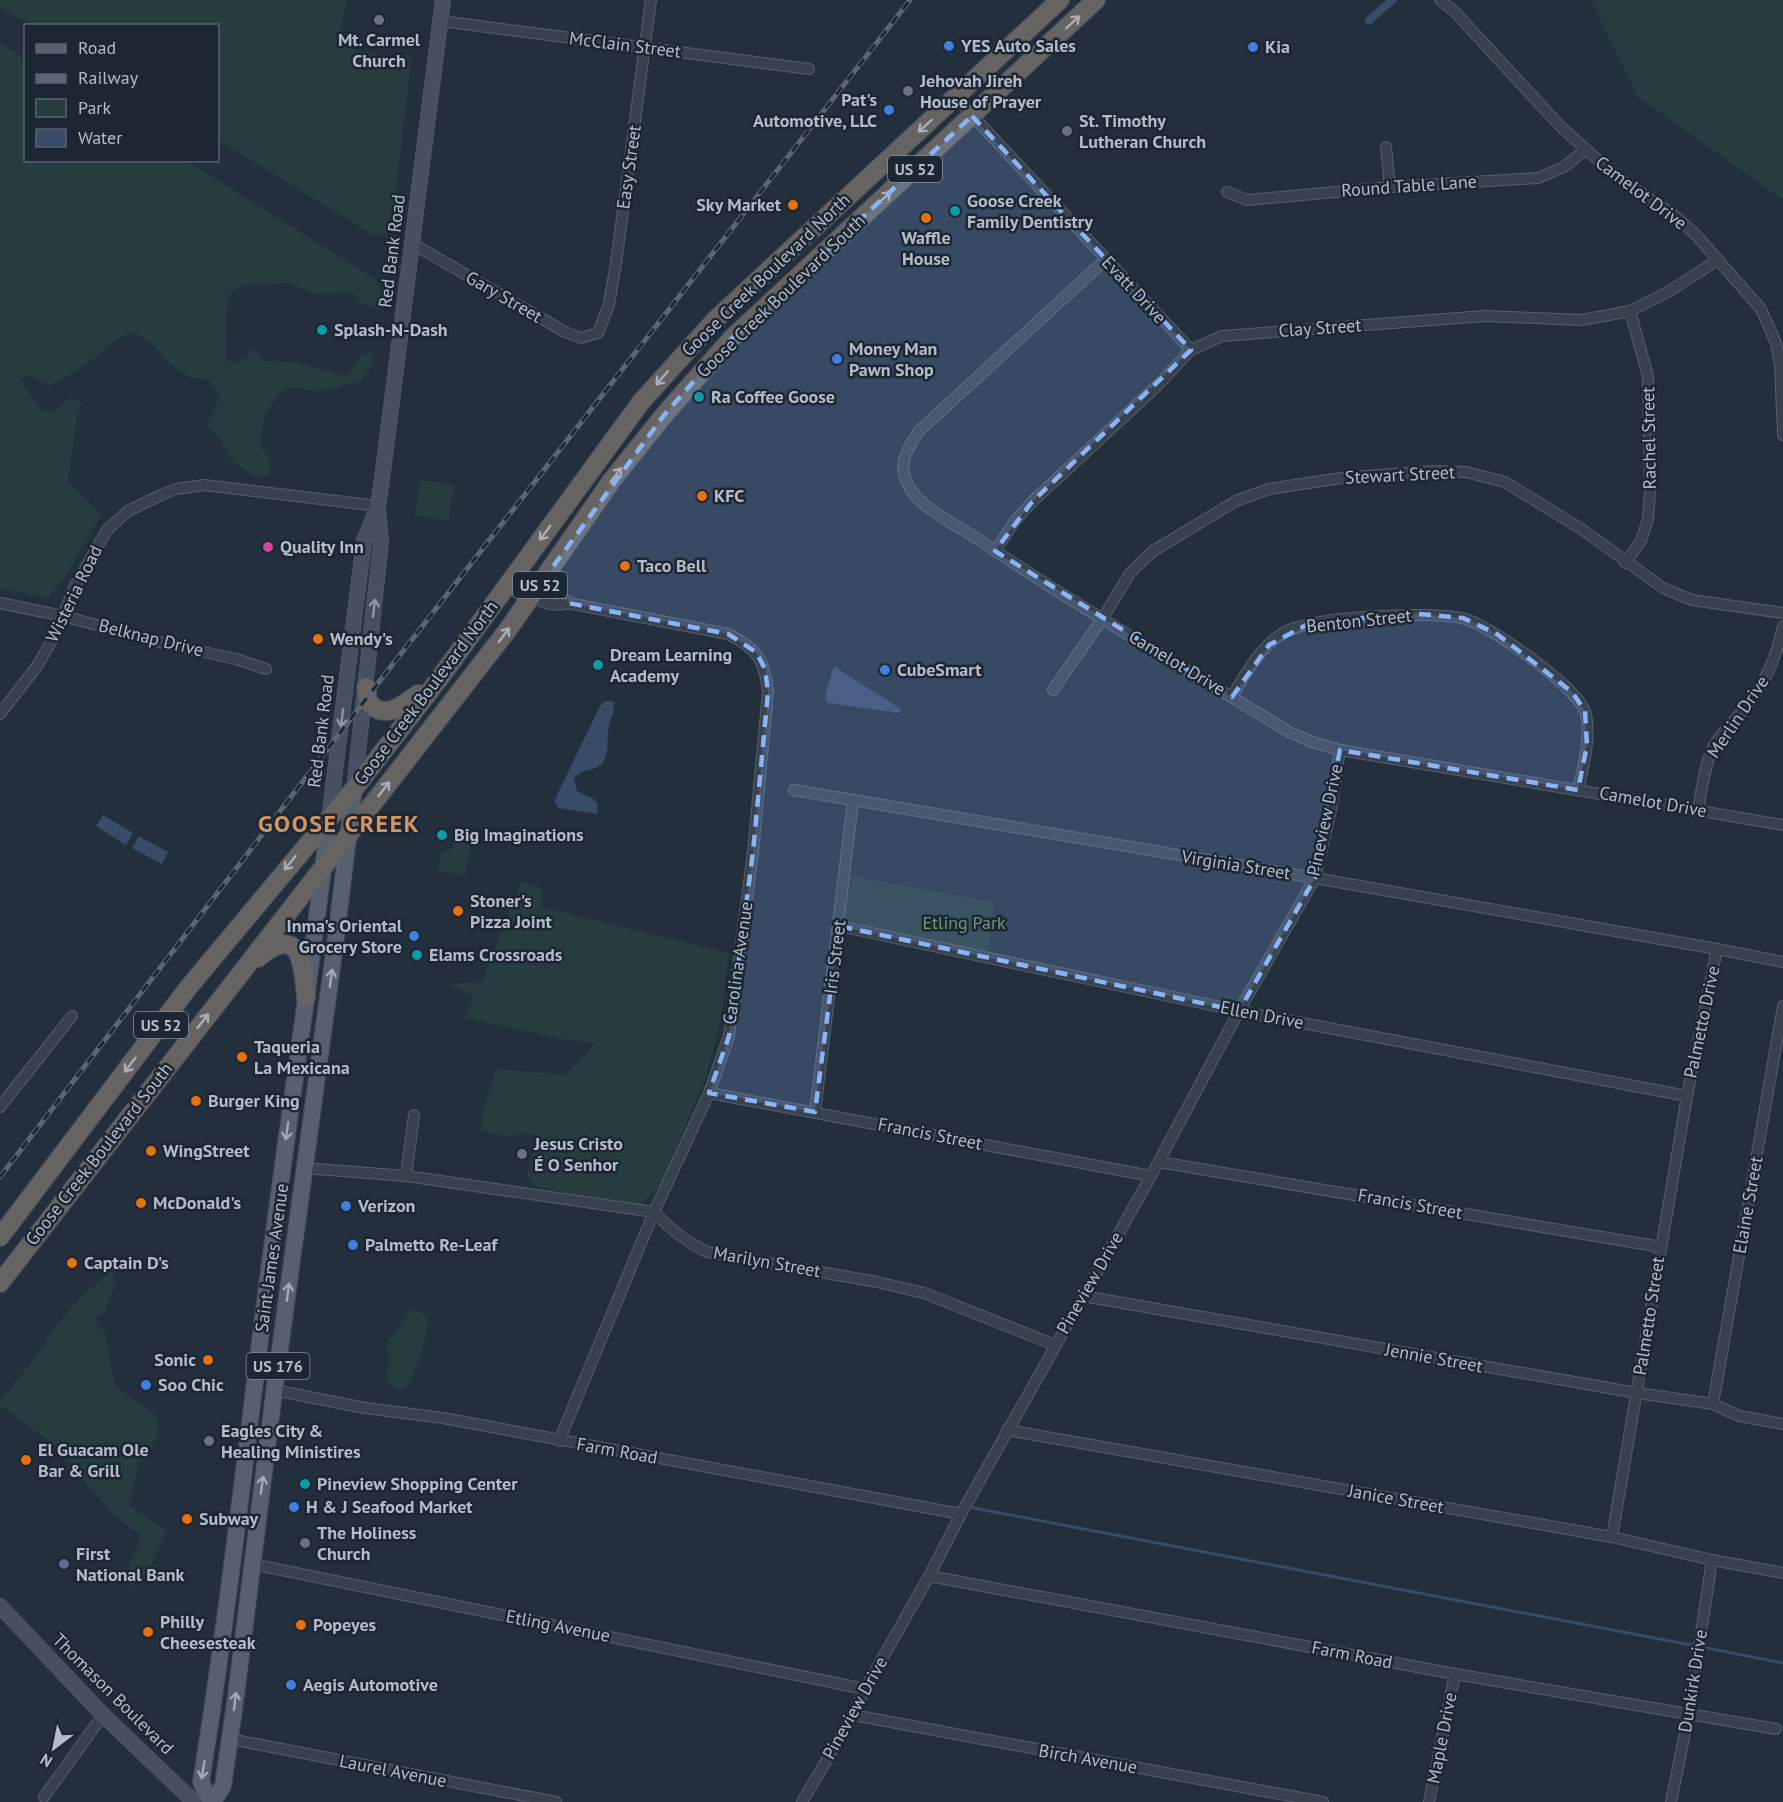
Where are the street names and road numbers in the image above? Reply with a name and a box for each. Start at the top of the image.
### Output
street label: McClain Street [568,26,682,63]
street label: Easy Street [611,123,646,210]
street label: Camelot Drive [1591,151,1692,235]
road number: US 52 [888,156,942,182]
street label: Round Table Lane [1340,169,1478,202]
street label: Goose Creek Boulevard North [677,188,855,361]
street label: Red Bank Road [373,193,410,309]
street label: Goose Creek Boulevard South [691,209,870,382]
street label: Evatt Drive [1097,251,1172,328]
street label: Gary Street [462,265,547,328]
street label: Clay Street [1278,313,1362,342]
street label: Rachel Street [1636,387,1661,490]
street label: Stewart Street [1344,460,1456,489]
street label: Wisteria Road [40,541,107,646]
road number: US 52 [513,572,567,598]
street label: Goose Creek Boulevard North [349,596,503,790]
street label: Benton Street [1305,604,1413,637]
street label: Belknap Drive [96,613,206,662]
street label: Camelot Drive [1125,625,1230,700]
street label: Merlin Drive [1702,671,1774,762]
street label: Red Bank Road [302,673,339,789]
street label: Pineview Drive [1301,762,1348,878]
street label: Camelot Drive [1598,781,1709,822]
street label: Virginia Street [1179,844,1292,884]
street label: Carolina Avenue [717,900,758,1026]
street label: Iris Street [819,919,850,995]
street label: Palmetto Drive [1678,964,1725,1080]
street label: Ellen Drive [1219,995,1306,1034]
road number: US 52 [134,1012,188,1038]
street label: Goose Creek Boulevard South [20,1058,177,1250]
street label: Francis Street [876,1112,984,1155]
street label: Elaine Street [1728,1154,1767,1255]
street label: Saint James Avenue [250,1182,293,1334]
street label: Francis Street [1356,1183,1464,1224]
street label: Pineview Drive [1051,1228,1128,1338]
street label: Marilyn Street [712,1241,822,1282]
street label: Palmetto Street [1628,1255,1669,1377]
street label: Jennie Street [1382,1337,1485,1377]
road number: US 176 [246,1353,310,1379]
street label: Farm Road [575,1432,659,1469]
street label: Janice Street [1346,1479,1446,1518]
street label: Etling Avenue [504,1604,612,1647]
street label: Thomason Boulevard [48,1628,179,1759]
street label: Dunkirk Drive [1673,1628,1712,1734]
street label: Farm Road [1310,1635,1394,1674]
street label: Pineview Drive [817,1652,892,1763]
street label: Maple Drive [1421,1690,1462,1785]
street label: Birch Avenue [1037,1739,1139,1779]
street label: Laurel Avenue [338,1749,449,1792]

